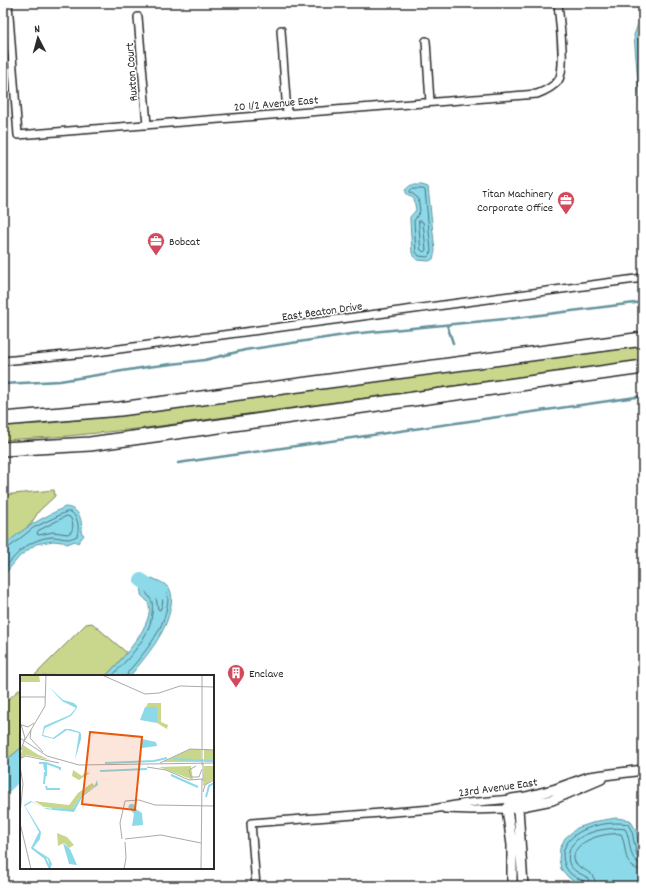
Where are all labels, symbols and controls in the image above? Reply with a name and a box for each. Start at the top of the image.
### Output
north arrow [18,18,58,58]
text: N [34,22,41,38]
street label: Ruxton Court [122,41,143,102]
street label: 20 1/2 Avenue East [233,92,320,117]
place label: Titan Machinery Corporate Office [477,186,554,217]
office icon: Titan Machinery Corporate Office [556,190,576,215]
office icon: Bobcat [146,231,166,256]
place label: Bobcat [169,234,201,251]
street label: East Beaton Drive [281,298,364,327]
building icon: Enclave [226,663,246,688]
place label: Enclave [249,666,284,683]
inset map [20,675,214,869]
street label: 23rd Avenue East [458,774,539,802]

